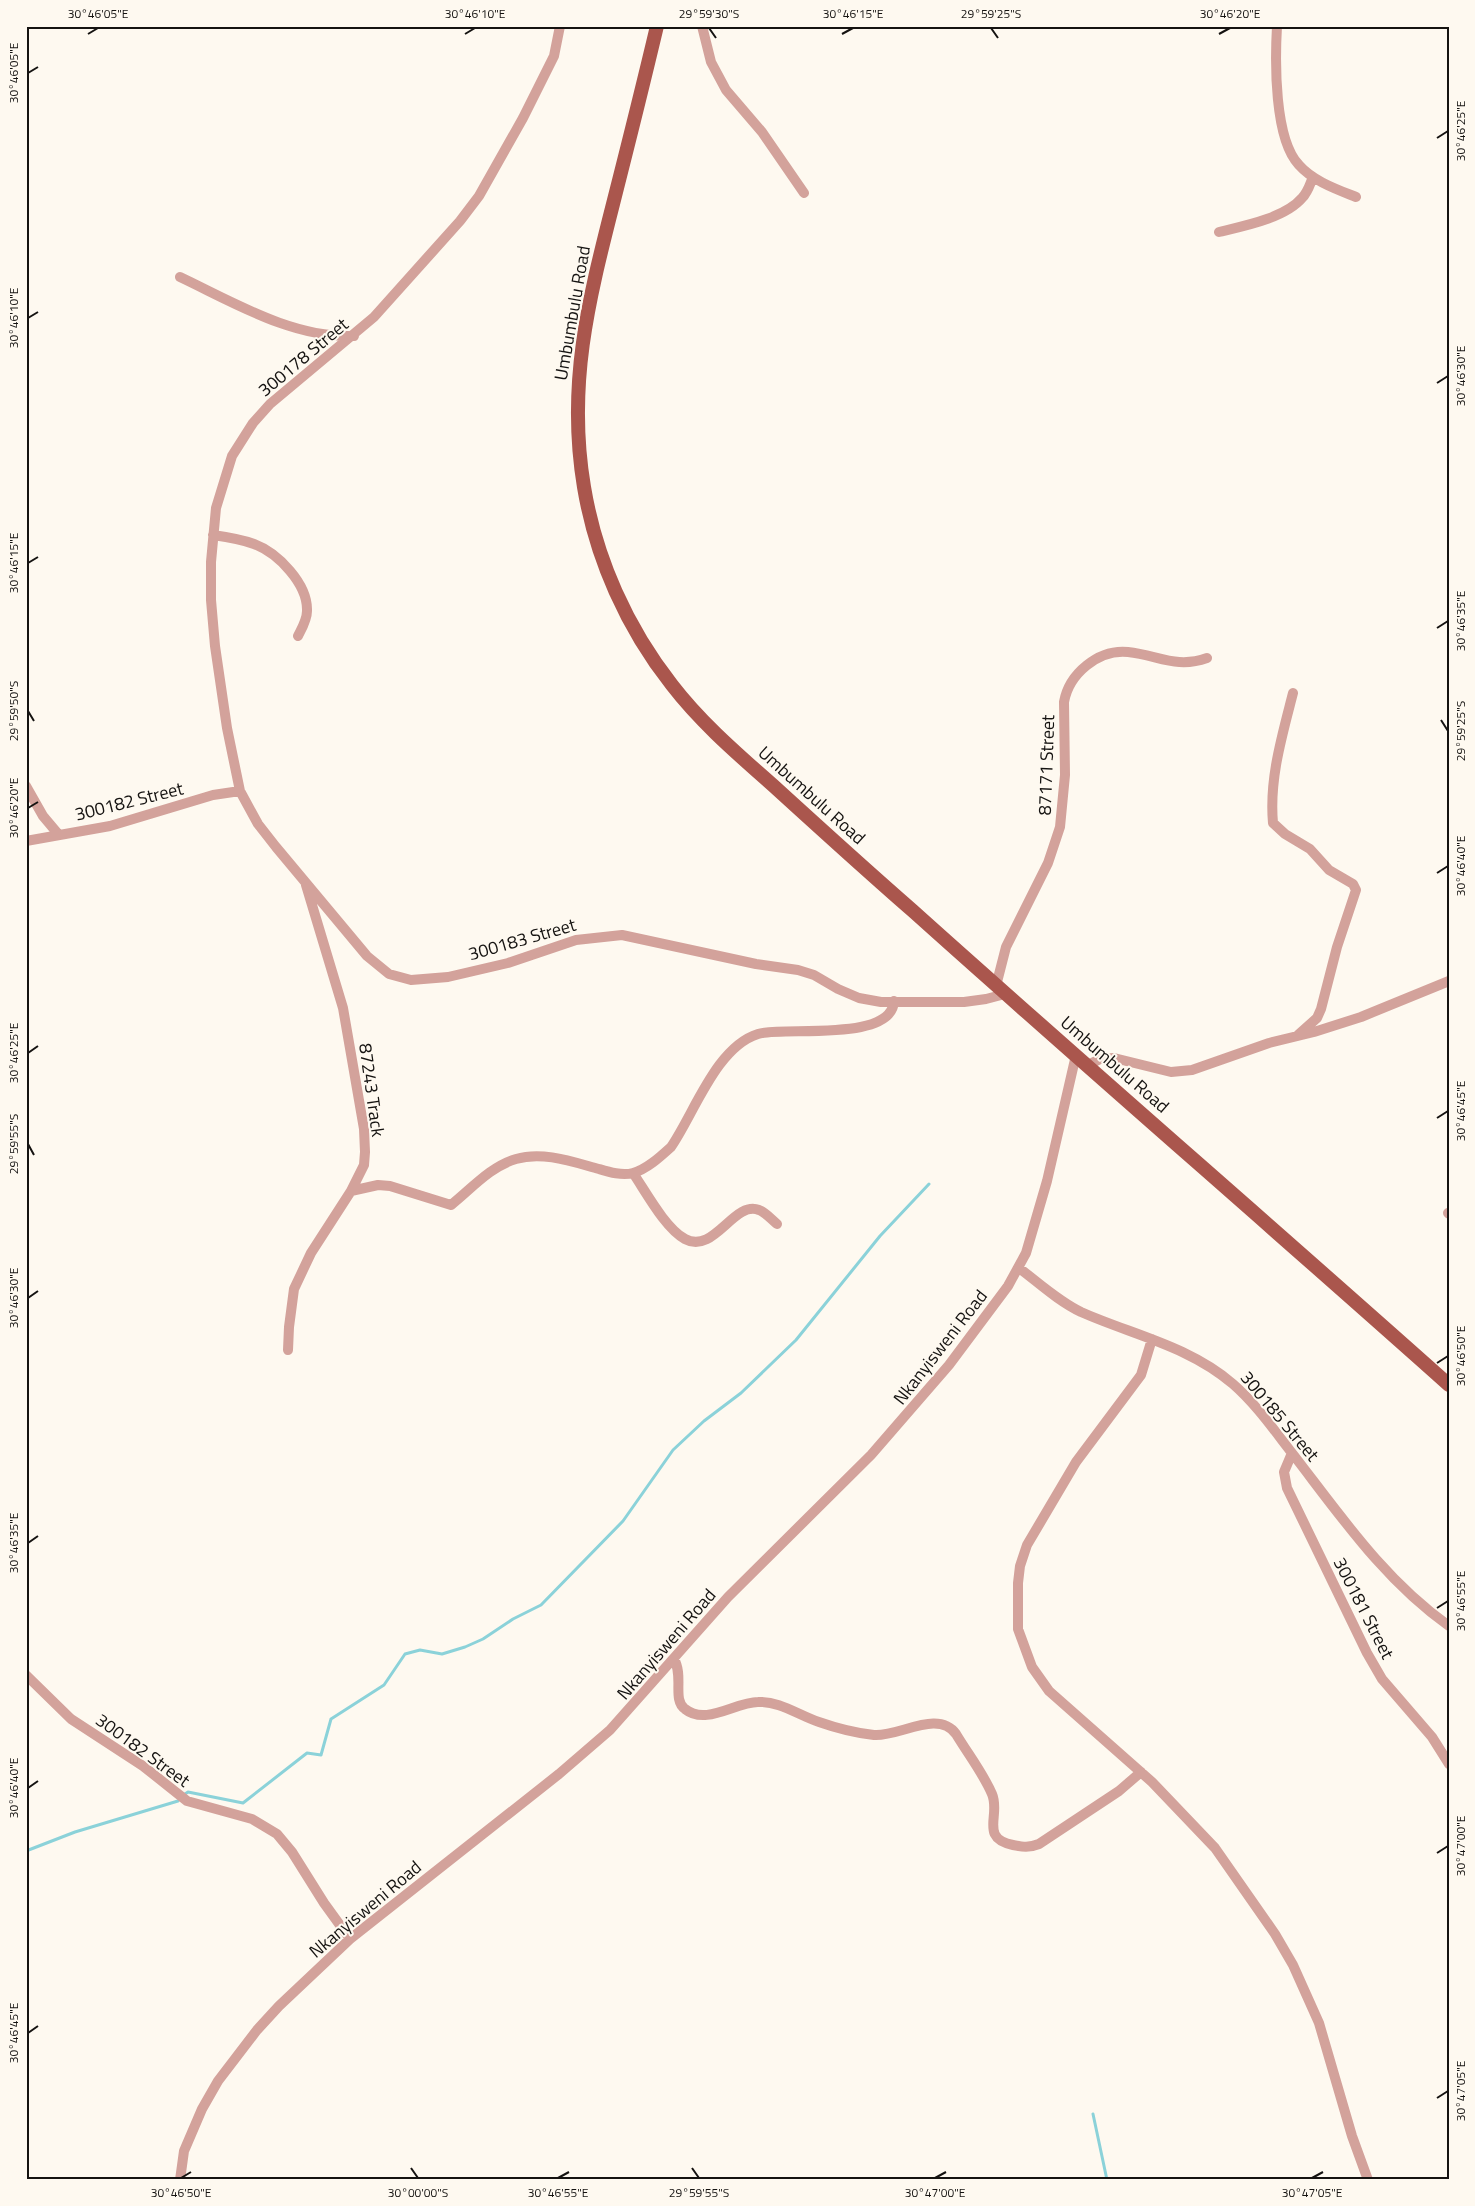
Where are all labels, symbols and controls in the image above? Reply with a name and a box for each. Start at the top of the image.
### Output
text: 30°46'05"E [68,4,129,23]
text: 30°46'10"E [445,4,506,23]
text: 29°59'30"S [679,4,739,23]
text: 30°46'15"E [823,4,884,23]
text: 29°59'25"S [961,4,1021,23]
text: 30°46'20"E [1200,4,1261,23]
text: 30°46'05"E [4,42,23,103]
text: 30°46'25"E [1451,100,1470,161]
street label: Umbumbulu Road [547,243,597,383]
text: 30°46'10"E [4,287,23,348]
street label: 300178 Street [252,311,355,403]
text: 30°46'30"E [1451,345,1470,406]
text: 30°46'15"E [4,532,23,593]
text: 30°46'35"E [1451,590,1470,651]
text: 29°59'50"S [4,681,23,741]
text: 29°59'25"S [1451,701,1470,761]
street label: 87171 Street [1031,713,1061,816]
street label: Umbumbulu Road [752,739,872,851]
street label: 300182 Street [72,774,187,828]
text: 30°46'20"E [4,777,23,838]
text: 30°46'40"E [1451,835,1470,896]
street label: 300183 Street [465,911,580,967]
street label: Umbumbulu Road [1055,1009,1175,1119]
text: 30°46'25"E [4,1022,23,1083]
street label: 87243 Track [352,1042,392,1139]
text: 30°46'45"E [1451,1080,1470,1141]
text: 29°59'55"S [4,1114,23,1174]
text: 30°46'30"E [4,1267,23,1328]
street label: Nkanyisweni Road [886,1284,994,1410]
text: 30°46'50"E [1451,1325,1470,1386]
street label: 300185 Street [1234,1365,1326,1468]
text: 30°46'35"E [4,1512,23,1573]
street label: 300181 Street [1327,1552,1401,1664]
text: 30°46'55"E [1451,1570,1470,1631]
street label: Nkanyisweni Road [610,1583,722,1705]
street label: 300182 Street [90,1707,196,1794]
text: 30°46'40"E [4,1757,23,1818]
text: 30°47'00"E [1451,1815,1470,1876]
street label: Nkanyisweni Road [303,1854,427,1964]
text: 30°46'45"E [4,2002,23,2063]
text: 30°47'05"E [1451,2060,1470,2121]
text: 30°46'50"E [151,2183,212,2202]
text: 30°00'00"S [388,2183,448,2202]
text: 30°46'55"E [528,2183,589,2202]
text: 29°59'55"S [669,2183,729,2202]
text: 30°47'00"E [905,2183,966,2202]
text: 30°47'05"E [1282,2183,1343,2202]

